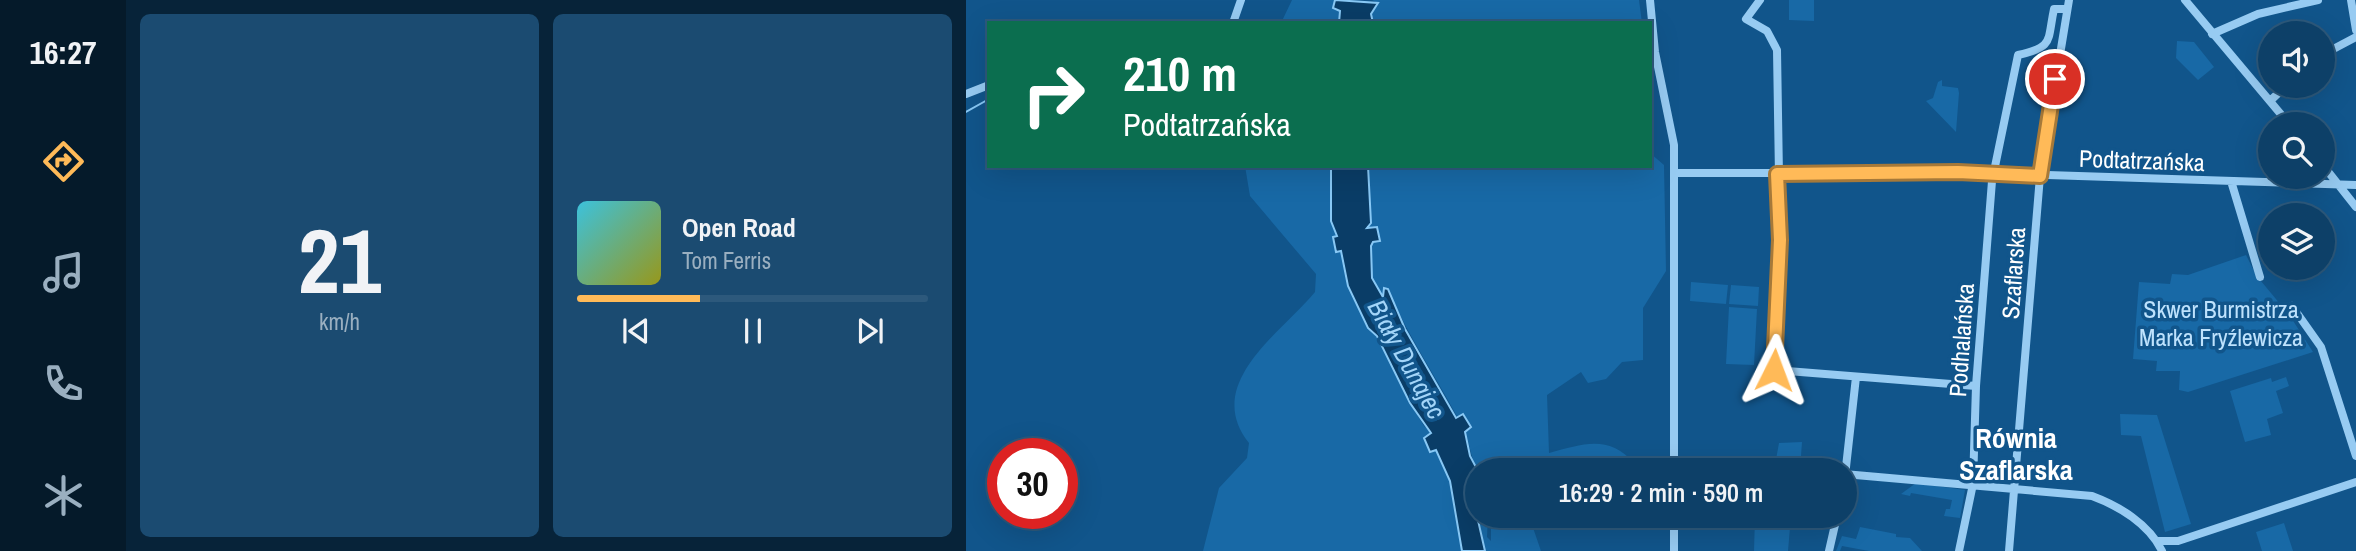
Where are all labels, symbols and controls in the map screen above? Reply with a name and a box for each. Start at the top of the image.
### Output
map controls [2258,21,2335,280]
button: sound [2258,21,2335,98]
text: 16:27 [29,31,97,74]
text: 210 m [1123,40,1237,106]
icon: right [1008,49,1099,140]
pin [2025,49,2085,109]
icon: arrive [2036,60,2074,98]
text: Podtatrzańska [1123,103,1291,146]
button: search [2258,112,2335,189]
icon: directions [39,137,88,186]
street label: Podtatrzańska [2079,142,2205,178]
text: 21 [298,199,381,321]
button: layers [2258,203,2335,280]
text: Open Road [682,210,796,245]
street label: Szaflarska [1994,226,2032,320]
text: Tom Ferris [682,245,771,276]
icon: music [39,248,88,297]
street label: Podhalańska [1941,282,1981,398]
water label: Biały Dunajec [1360,293,1454,425]
park label: Skwer Burmistrza Marka Fryźlewicza [2139,293,2303,353]
text: km/h [319,306,360,337]
icon: previous [617,312,655,350]
icon: pause [734,312,772,350]
icon: next [851,312,889,350]
position arrow [1737,333,1811,407]
icon: phone [39,359,88,408]
district label: Równia Szaflarska [1959,419,2073,489]
speed limit sign: 30 [987,438,1078,529]
icon: climate [39,471,88,520]
text: 16:29 · 2 min · 590 m [1559,475,1763,510]

